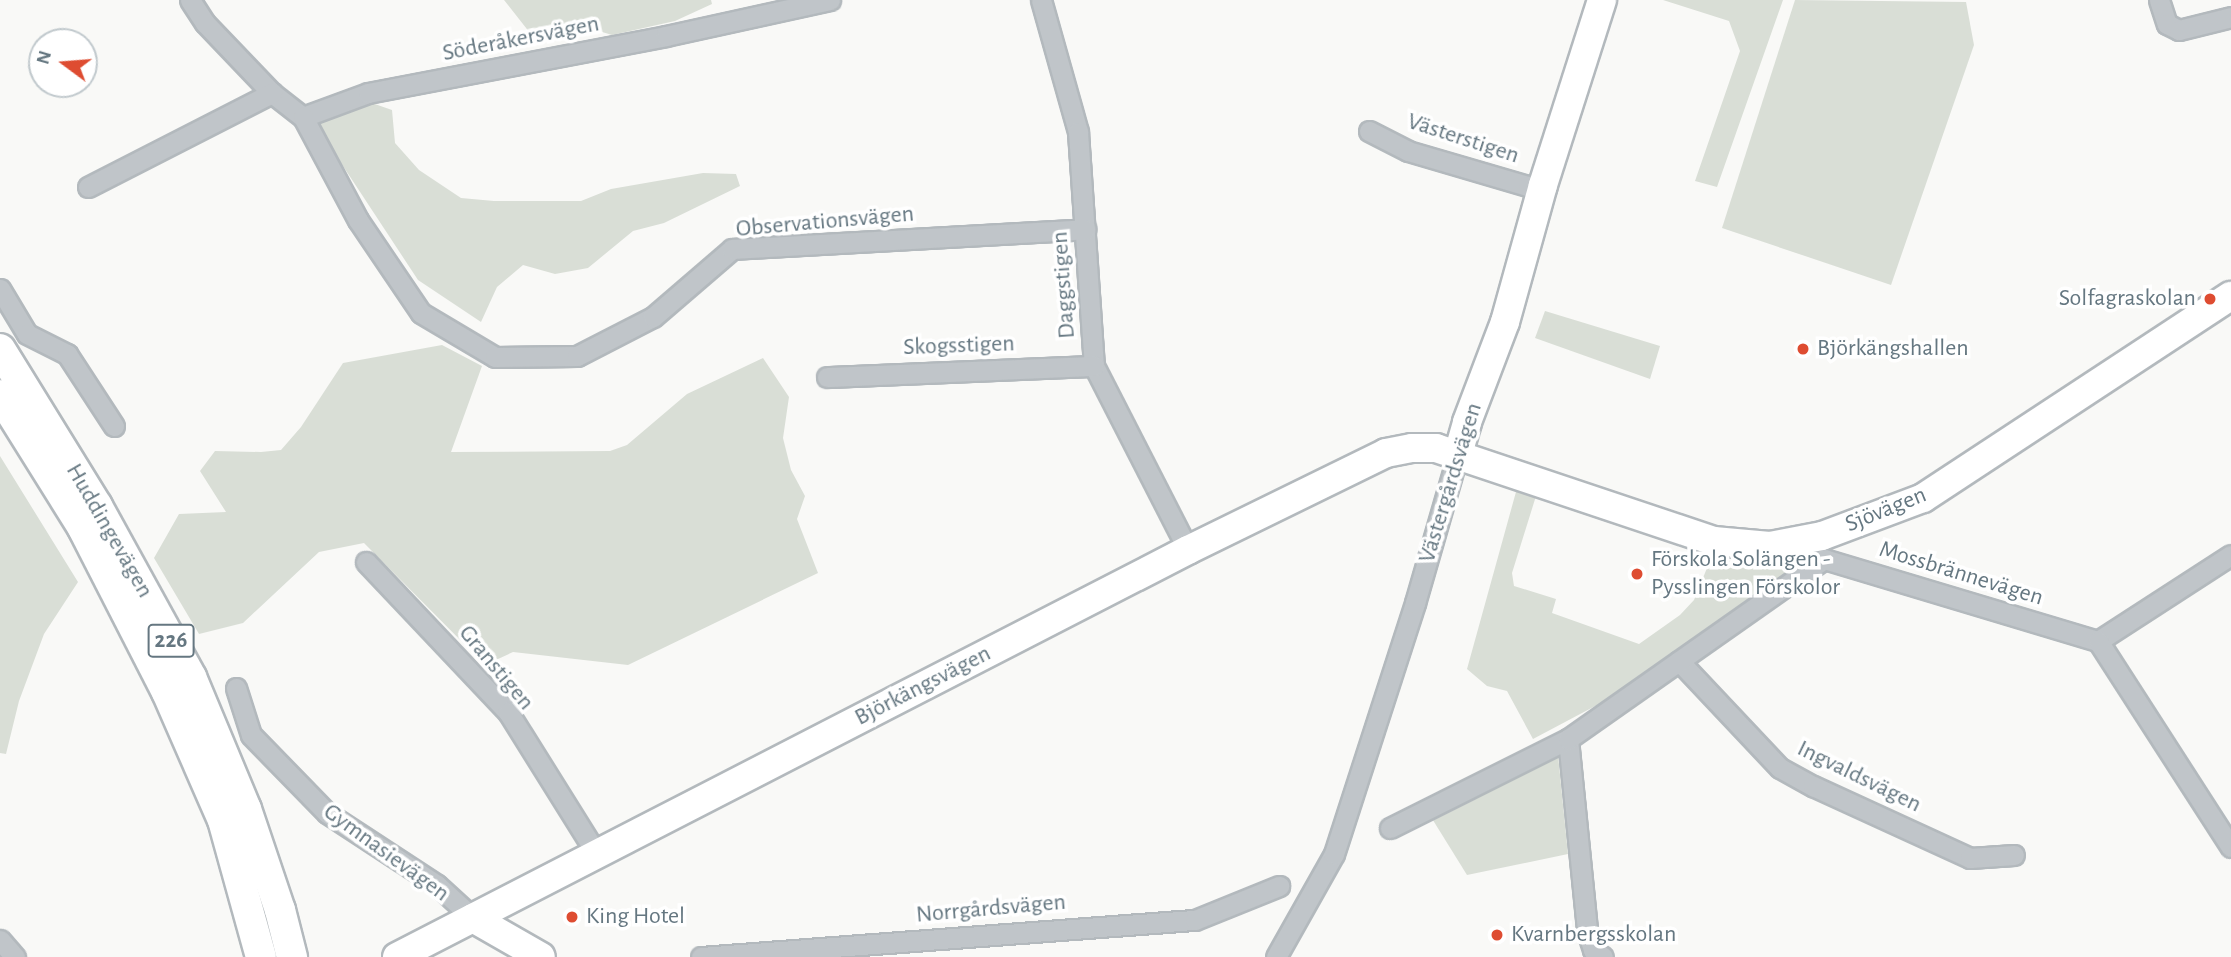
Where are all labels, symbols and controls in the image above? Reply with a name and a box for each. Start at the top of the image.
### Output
street label: Söderåkersvägen [440,10,602,68]
north arrow [28,28,98,98]
text: N [33,49,55,67]
street label: Västerstigen [1403,107,1523,171]
street label: Observationsvägen [735,200,915,244]
street label: Daggstigen [1046,230,1082,340]
place label: Solfagraskolan [2059,285,2196,313]
marker: Solfagraskolan [2202,291,2218,307]
street label: Skogsstigen [903,330,1015,362]
place label: Björkängshallen [1817,335,1969,363]
marker: Björkängshallen [1795,341,1811,357]
street label: Västergårdsvägen [1413,400,1489,566]
street label: Huddingevägen [59,459,159,603]
street label: Sjövägen [1841,481,1931,539]
street label: Mossbrännevägen [1875,535,2047,613]
place label: Förskola Solängen - Pysslingen Förskolor [1651,546,1840,602]
marker: Förskola Solängen - Pysslingen Förskolor [1629,566,1645,582]
street label: Granstigen [452,620,540,716]
road number: 226 [146,622,196,660]
street label: Björkängsvägen [850,639,996,733]
street label: Ingvaldsvägen [1792,735,1926,819]
street label: Gymnasievägen [318,798,454,908]
street label: Norrgårdsvägen [915,888,1067,930]
place label: King Hotel [586,903,685,931]
marker: King Hotel [564,909,580,925]
place label: Kvarnbergsskolan [1511,921,1676,949]
marker: Kvarnbergsskolan [1489,927,1505,943]

